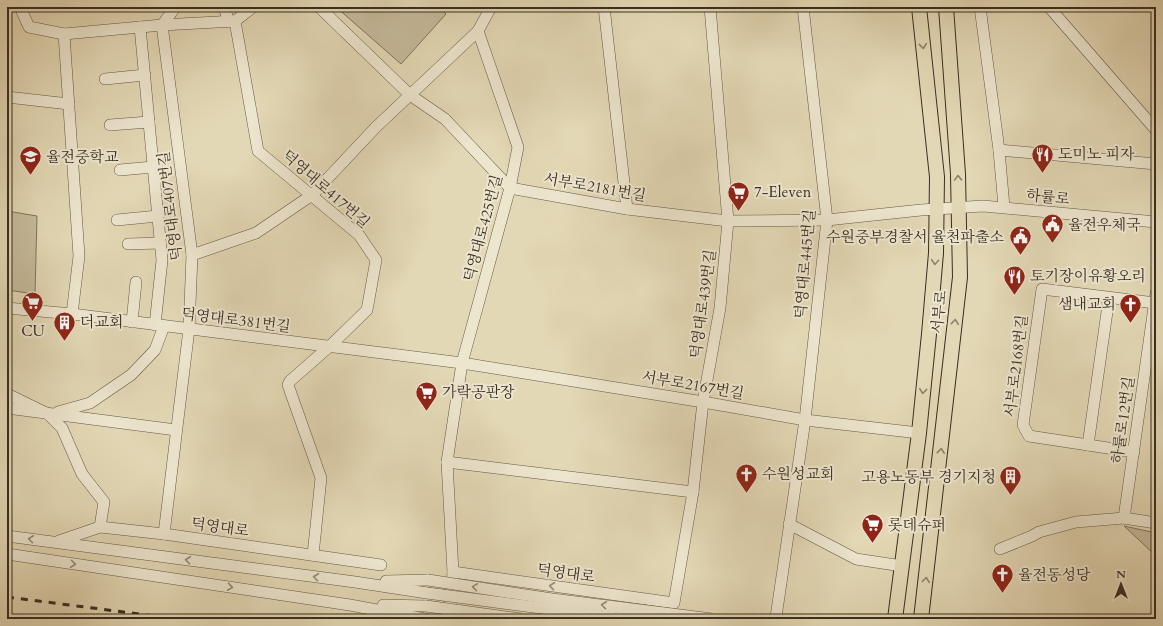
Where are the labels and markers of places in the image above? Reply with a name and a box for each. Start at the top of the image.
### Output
restaurant icon: 도미노 피자 [1029,141,1055,174]
school or university icon: 율전중학교 [18,144,44,177]
place label: 도미노 피자 [1058,144,1135,164]
place label: 율전중학교 [46,147,119,167]
supermarket icon: 7-Eleven [726,179,752,212]
place label: 7-Eleven [754,182,812,202]
public building icon: 율전우체국 [1040,212,1066,245]
place label: 율전우체국 [1068,215,1141,235]
public building icon: 수원중부경찰서 율천파출소 [1007,224,1033,257]
place label: 수원중부경찰서 율천파출소 [826,227,1004,247]
restaurant icon: 토기장이유황오리 [1001,263,1027,296]
place label: 토기장이유황오리 [1030,266,1146,286]
supermarket icon: CU [20,289,46,322]
church icon: 샘내교회 [1118,291,1144,324]
place label: 샘내교회 [1058,294,1116,314]
building icon: 더교회 [51,309,77,342]
place label: 더교회 [80,312,123,332]
place label: CU [21,321,46,341]
supermarket icon: 가락공판장 [414,379,440,412]
place label: 가락공판장 [442,382,515,402]
church icon: 수원성교회 [734,461,760,494]
place label: 수원성교회 [762,464,834,484]
building icon: 고용노동부 경기지청 [998,464,1024,497]
place label: 고용노동부 경기지청 [862,467,996,487]
supermarket icon: 롯데슈퍼 [859,512,885,545]
place label: 롯데슈퍼 [888,515,946,535]
church icon: 율전동성당 [989,562,1015,595]
place label: 율전동성당 [1018,565,1091,585]

